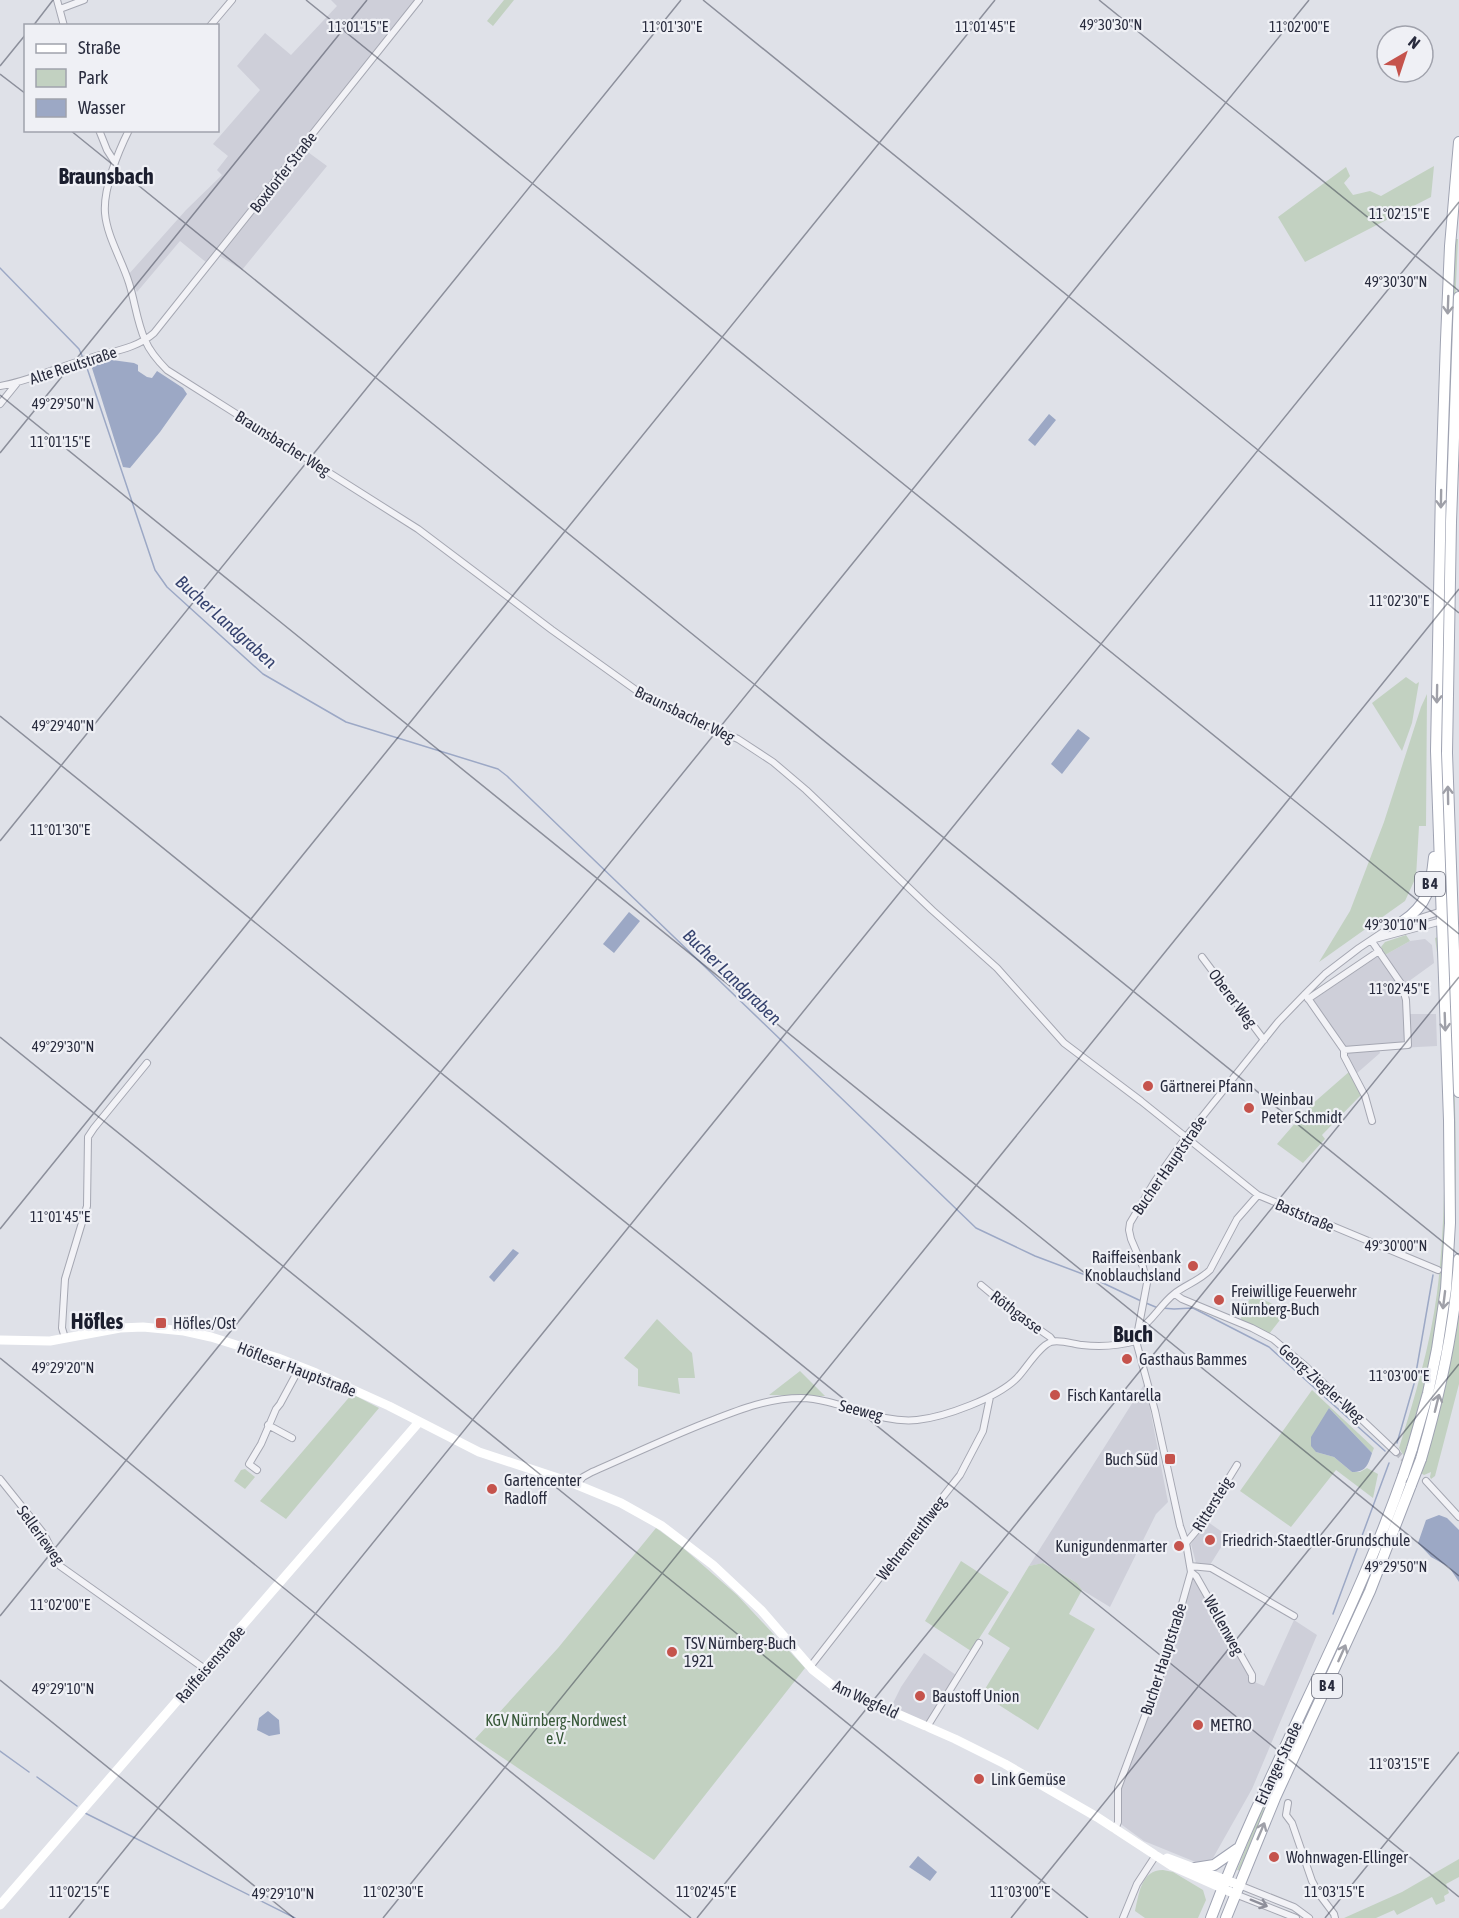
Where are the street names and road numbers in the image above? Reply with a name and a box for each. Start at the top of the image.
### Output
street label: Boxdorfer Straße [246,128,320,216]
street label: Alte Reutstraße [27,342,119,388]
street label: Braunsbacher Weg [232,407,334,480]
street label: Braunsbacher Weg [632,682,738,747]
road number: B 4 [1415,872,1445,896]
street label: Oberer Weg [1204,965,1261,1031]
street label: Bucher Hauptstraße [1128,1112,1211,1219]
street label: Baststraße [1273,1195,1337,1235]
street label: Röthgasse [987,1287,1047,1338]
street label: Höfleser Hauptstraße [235,1338,359,1401]
street label: Georg-Ziegler-Weg [1275,1340,1368,1427]
street label: Seeweg [837,1396,885,1425]
street label: Rittersteig [1188,1473,1237,1535]
street label: Wehrenreuthweg [873,1492,950,1584]
street label: Sellerieweg [13,1502,69,1569]
street label: Wellenweg [1199,1592,1248,1658]
street label: Bucher Hauptstraße [1136,1601,1191,1718]
street label: Raiffeisenstraße [172,1622,248,1706]
road number: B 4 [1312,1674,1342,1698]
street label: Am Wegfeld [830,1676,902,1723]
street label: Erlanger Straße [1251,1719,1306,1808]

